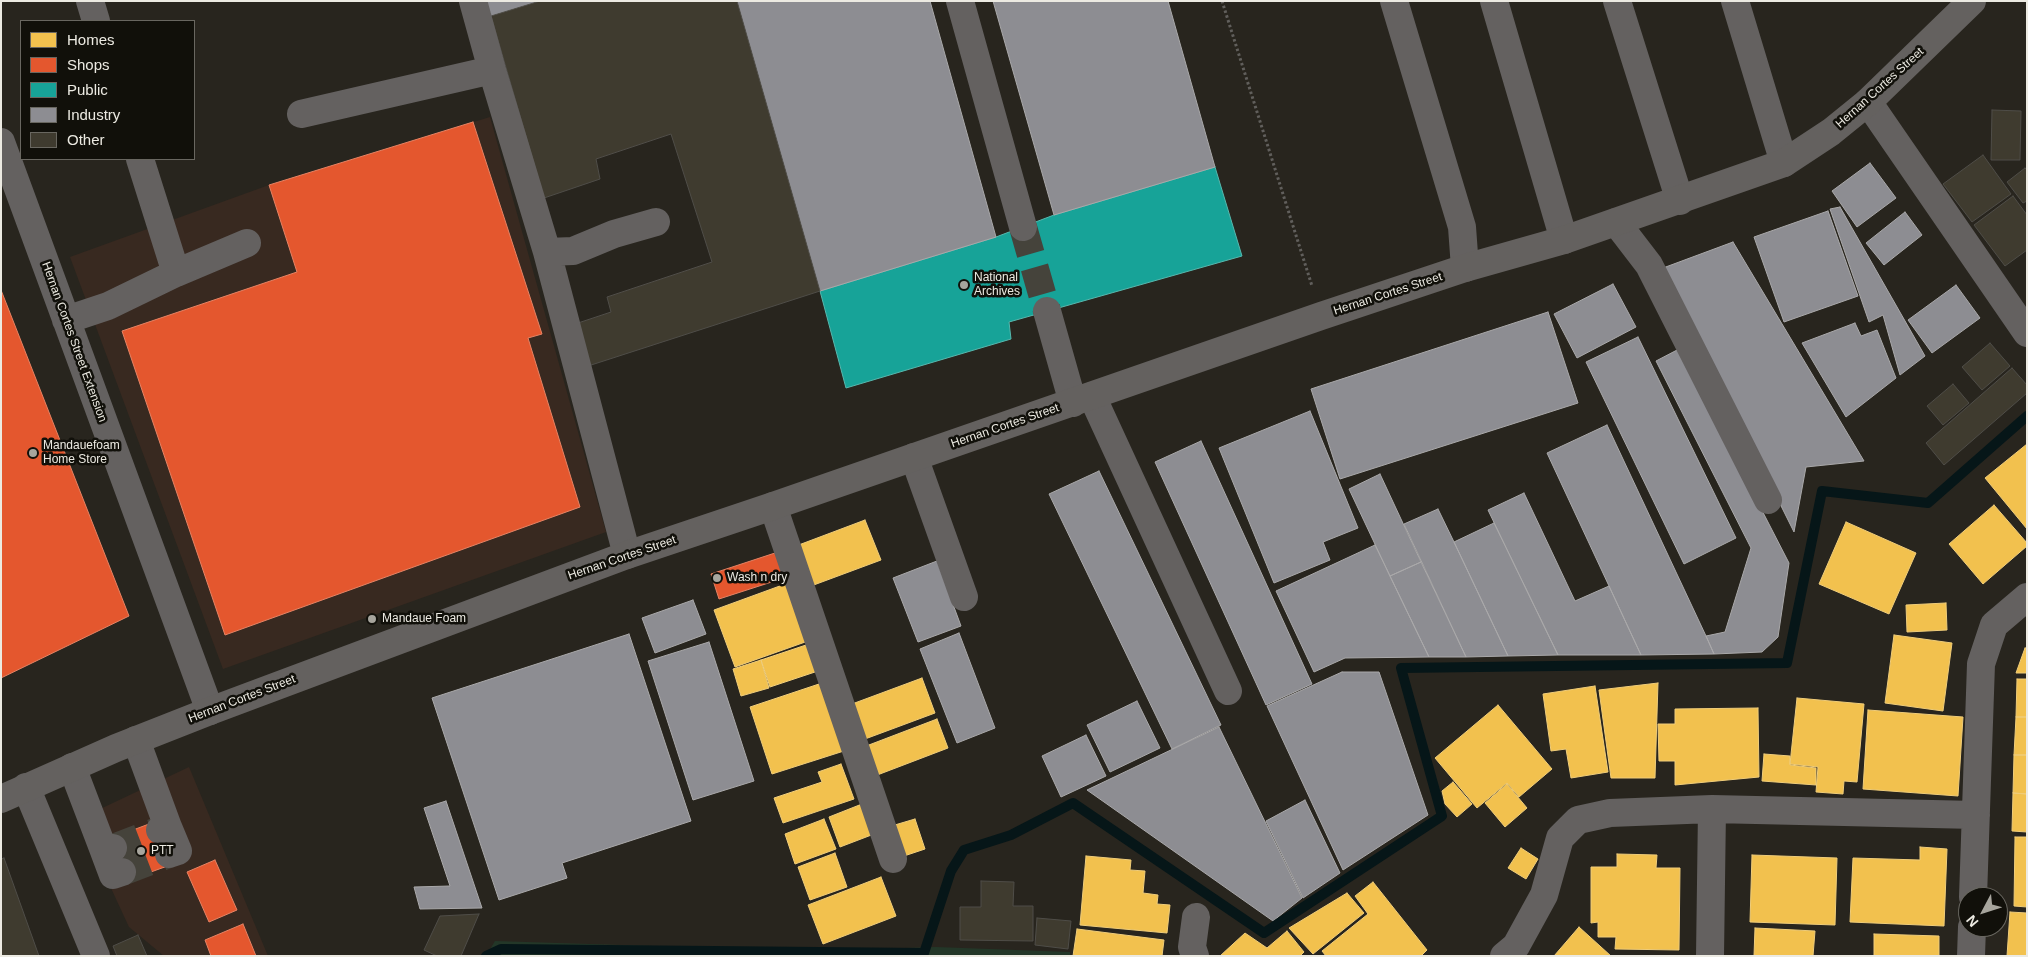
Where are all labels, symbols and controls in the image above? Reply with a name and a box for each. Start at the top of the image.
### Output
legend [20,20,195,160]
text: Homes [67,31,115,48]
street label: Hernan Cortes Street [1833,45,1927,131]
text: Shops [67,56,110,73]
text: Public [67,81,108,98]
text: Industry [67,106,120,123]
text: Other [67,131,105,148]
street label: Hernan Cortes Street Extension [38,260,110,424]
street label: Hernan Cortes Street [1332,270,1444,318]
place label: National Archives [974,271,1020,299]
marker: National Archives [958,279,970,291]
street label: Hernan Cortes Street [949,401,1061,451]
place label: Mandauefoam Home Store [43,439,120,467]
marker: Mandauefoam Home Store [27,447,39,459]
street label: Hernan Cortes Street [566,533,678,583]
place label: Wash n dry [727,571,787,585]
marker: Wash n dry [711,572,723,584]
place label: Mandaue Foam [382,612,466,626]
marker: Mandaue Foam [366,613,378,625]
street label: Hernan Cortes Street [186,672,298,726]
place label: PTT [151,844,174,858]
marker: PTT [135,845,147,857]
north arrow [1958,887,2008,937]
text: N [1963,912,1982,930]

